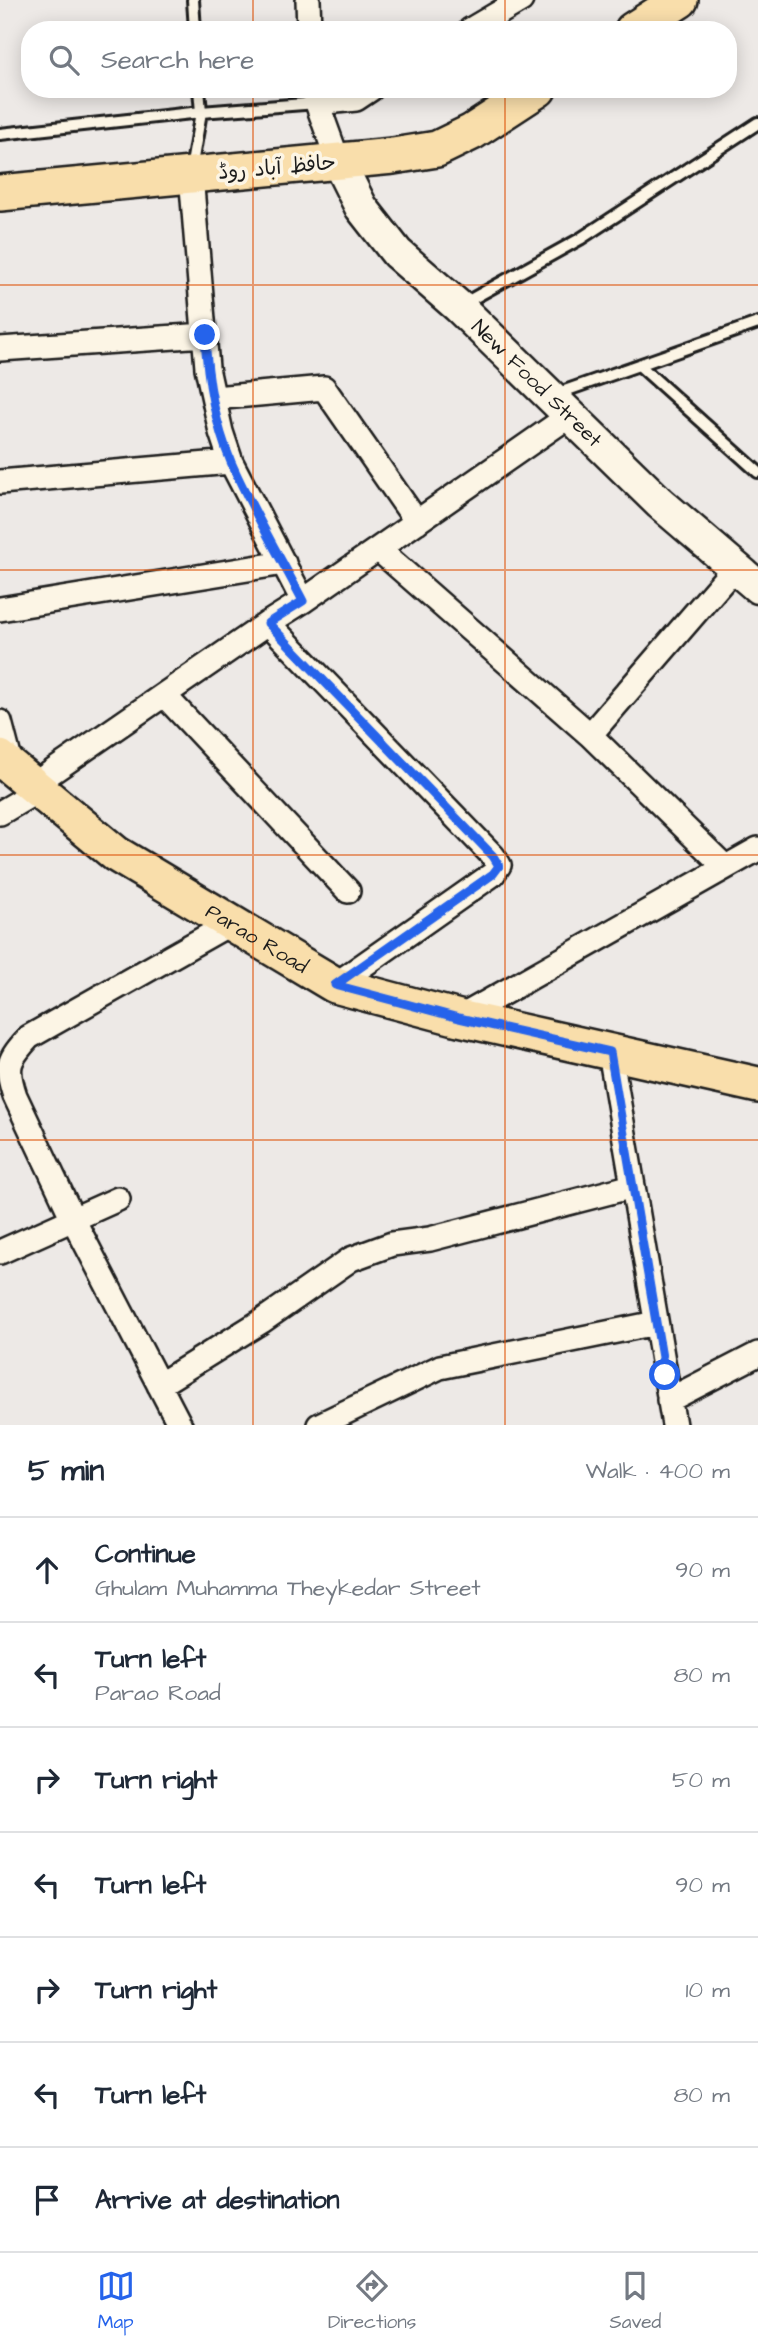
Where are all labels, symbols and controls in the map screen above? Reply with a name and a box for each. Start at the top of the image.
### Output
search box [21,21,737,98]
icon: search [45,41,83,79]
text: Search here [101,42,254,78]
street label: حافظ آباد روڈ [217,148,337,187]
street label: New Food Street [465,313,609,454]
route end [189,319,220,350]
street label: Parao Road [200,897,314,981]
route start [649,1359,680,1390]
text: 5 min [28,1450,104,1492]
text: Walk · 400 m [585,1455,730,1487]
text: Continue [95,1536,196,1572]
icon: ahead [28,1551,66,1589]
text: 90 m [675,1554,730,1586]
text: Ghulam Muhamma Theykedar Street [95,1572,481,1604]
text: Turn left [95,1641,206,1677]
icon: left [28,1656,66,1694]
text: 80 m [673,1659,730,1691]
text: Parao Road [95,1677,221,1709]
icon: right [28,1761,66,1799]
text: Turn right [95,1762,217,1798]
text: 50 m [672,1764,730,1796]
icon: left [28,1866,66,1904]
text: Turn left [95,1867,206,1903]
text: 90 m [675,1869,730,1901]
icon: right [28,1971,66,2009]
text: Turn right [95,1972,217,2008]
text: 10 m [685,1974,730,2006]
icon: left [28,2076,66,2114]
text: Turn left [95,2077,206,2113]
text: 80 m [673,2079,730,2111]
icon: arrive [28,2181,66,2219]
text: Arrive at destination [95,2182,340,2218]
tab: Map [97,2267,135,2336]
tab: Directions [328,2267,416,2336]
tab: Saved [610,2267,661,2336]

